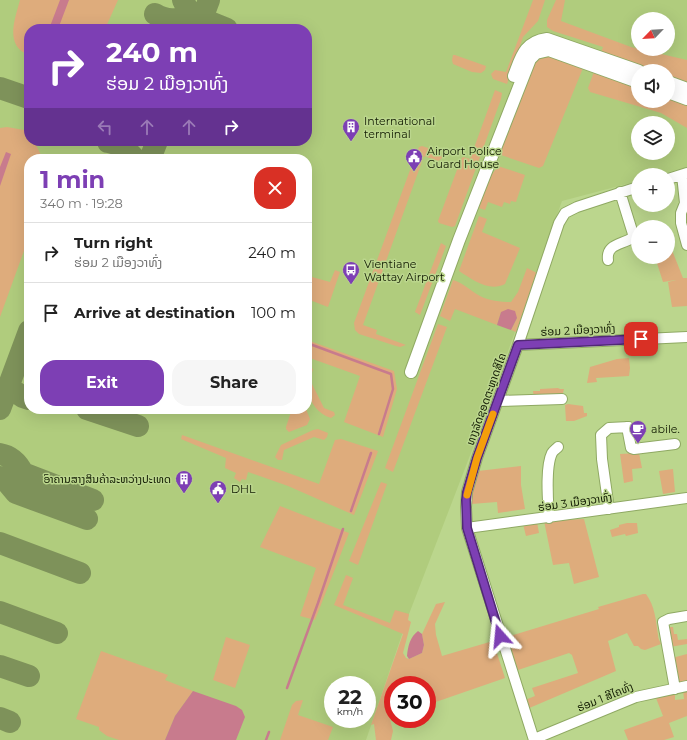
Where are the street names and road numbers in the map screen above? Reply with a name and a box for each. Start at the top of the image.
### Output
street label: ຮ່ອມ 2 ເມືອງວາທົ່ງ [540,321,616,339]
street label: ທາງລັດຊອດຕະຫຼາດສີໄຄ [463,351,509,447]
street label: ຮ່ອມ 3 ເມືອງວາທົ່ງ [537,490,613,514]
street label: ຮ່ອມ 1 ສີໄຄທົ່ງ [575,679,635,715]

